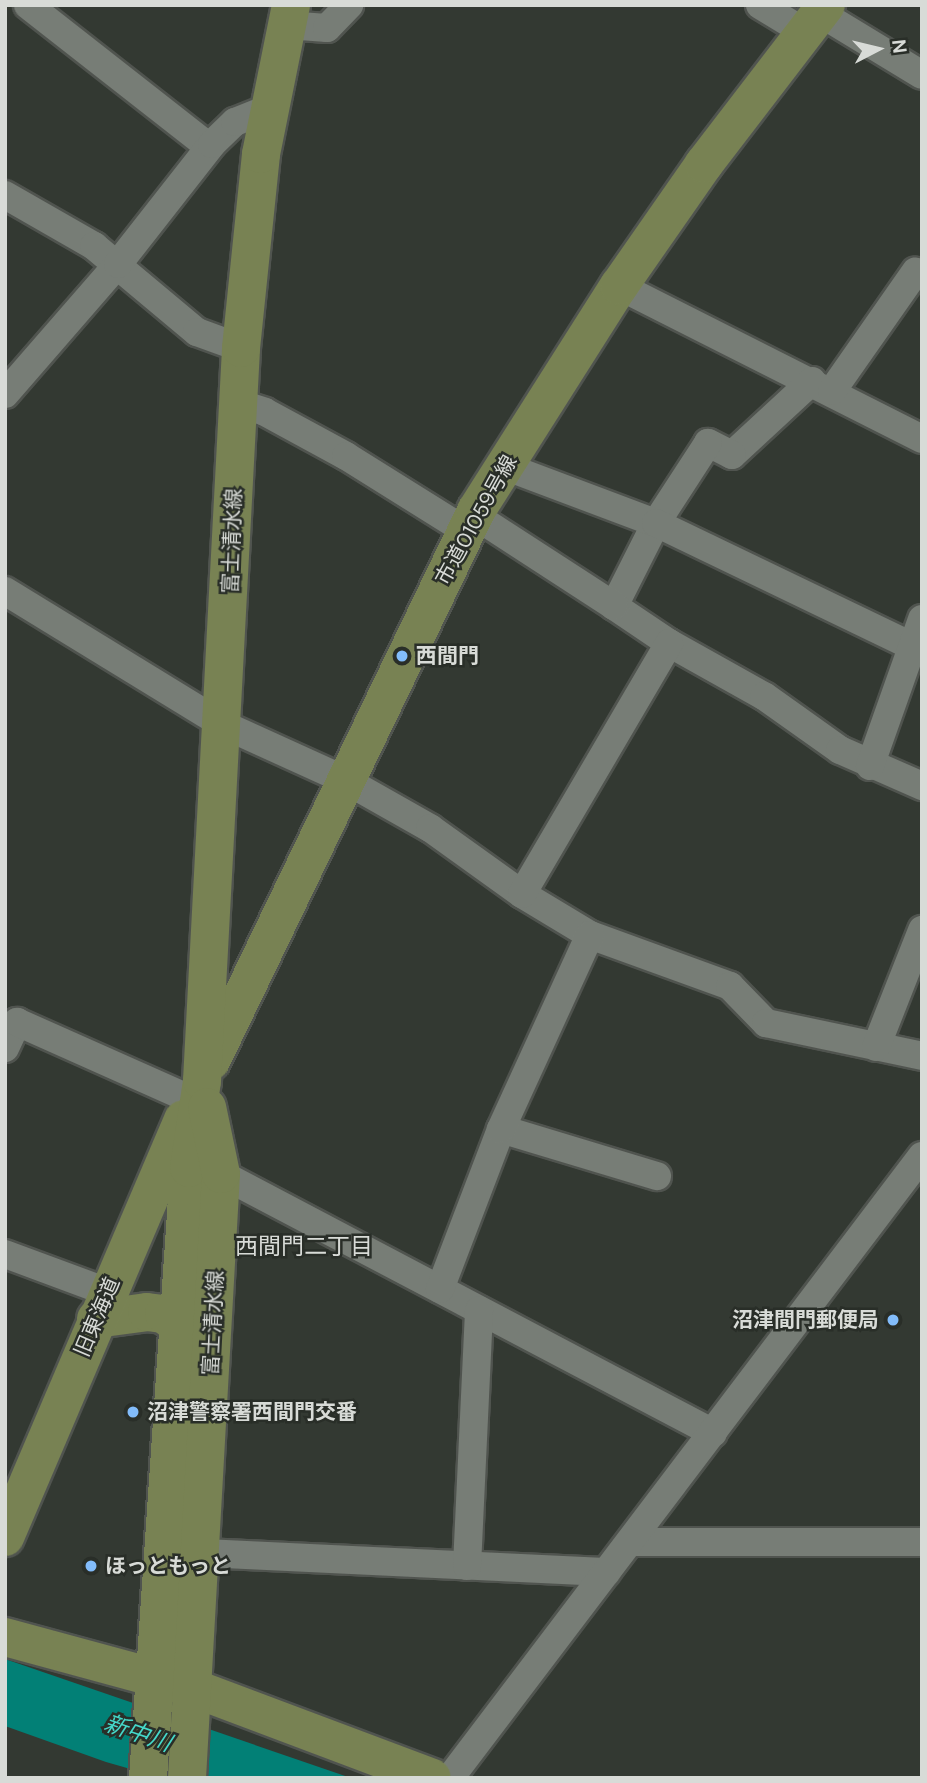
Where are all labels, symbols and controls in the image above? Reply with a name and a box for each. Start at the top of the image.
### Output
north arrow [843,14,913,84]
text: N [886,38,913,55]
street label: 市道01059号線 [430,451,522,589]
street label: 富士清水線 [218,488,246,594]
place label: 西間門 [416,643,479,669]
marker: 西間門 [394,648,410,664]
district label: 西間門二丁目 [235,1232,373,1260]
street label: 富士清水線 [198,1270,228,1376]
street label: 旧東海道 [69,1273,125,1361]
place label: 沼津間門郵便局 [732,1307,879,1333]
marker: 沼津間門郵便局 [885,1312,901,1328]
place label: 沼津警察署西間門交番 [147,1399,357,1425]
marker: 沼津警察署西間門交番 [125,1404,141,1420]
place label: ほっともっと [105,1553,231,1579]
marker: ほっともっと [83,1558,99,1574]
water label: 新中川 [101,1709,175,1757]

